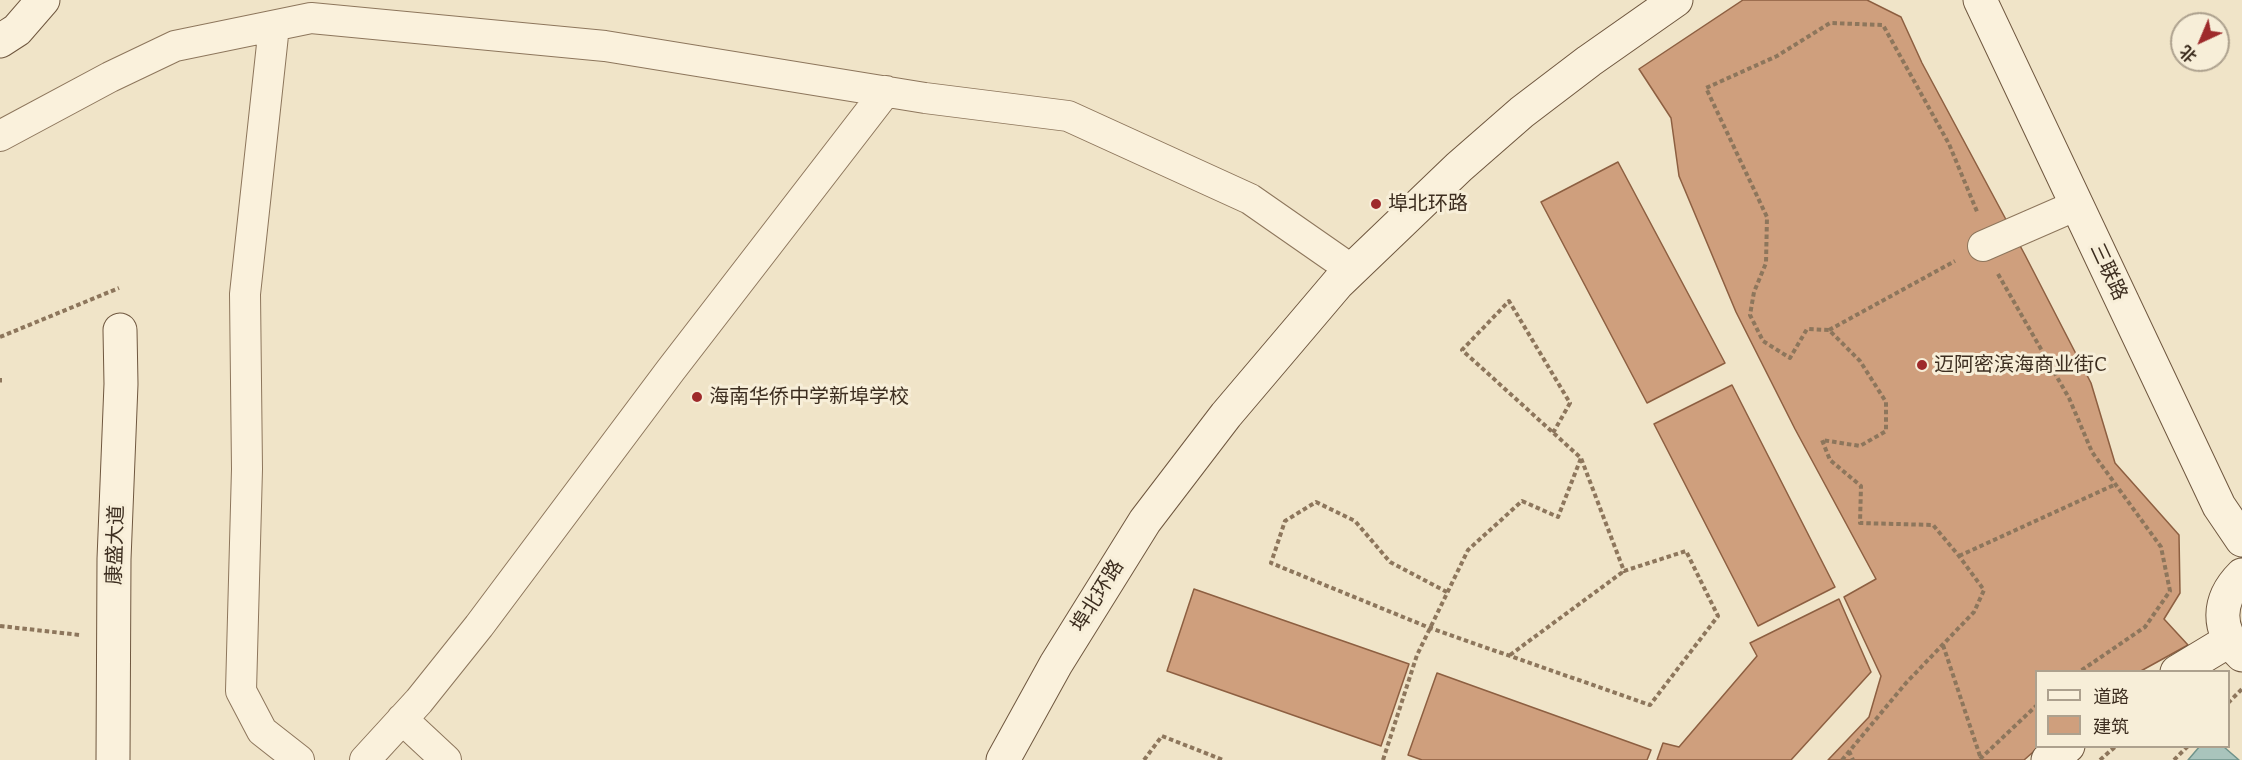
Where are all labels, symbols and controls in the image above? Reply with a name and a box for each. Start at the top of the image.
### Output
north arrow [2170,12,2230,72]
text: 北 [2176,41,2201,66]
place label: 埠北环路 [1388,192,1468,216]
marker: 埠北环路 [1369,197,1383,211]
street label: 三联路 [2084,240,2132,304]
place label: 迈阿密滨海商业街C [1934,353,2107,377]
marker: 迈阿密滨海商业街C [1915,358,1929,372]
place label: 海南华侨中学新埠学校 [709,385,909,409]
marker: 海南华侨中学新埠学校 [690,390,704,404]
street label: 康盛大道 [103,505,129,585]
street label: 埠北环路 [1067,556,1129,636]
legend [2035,670,2230,748]
text: 道路 [2093,686,2129,708]
text: 建筑 [2093,716,2129,738]

